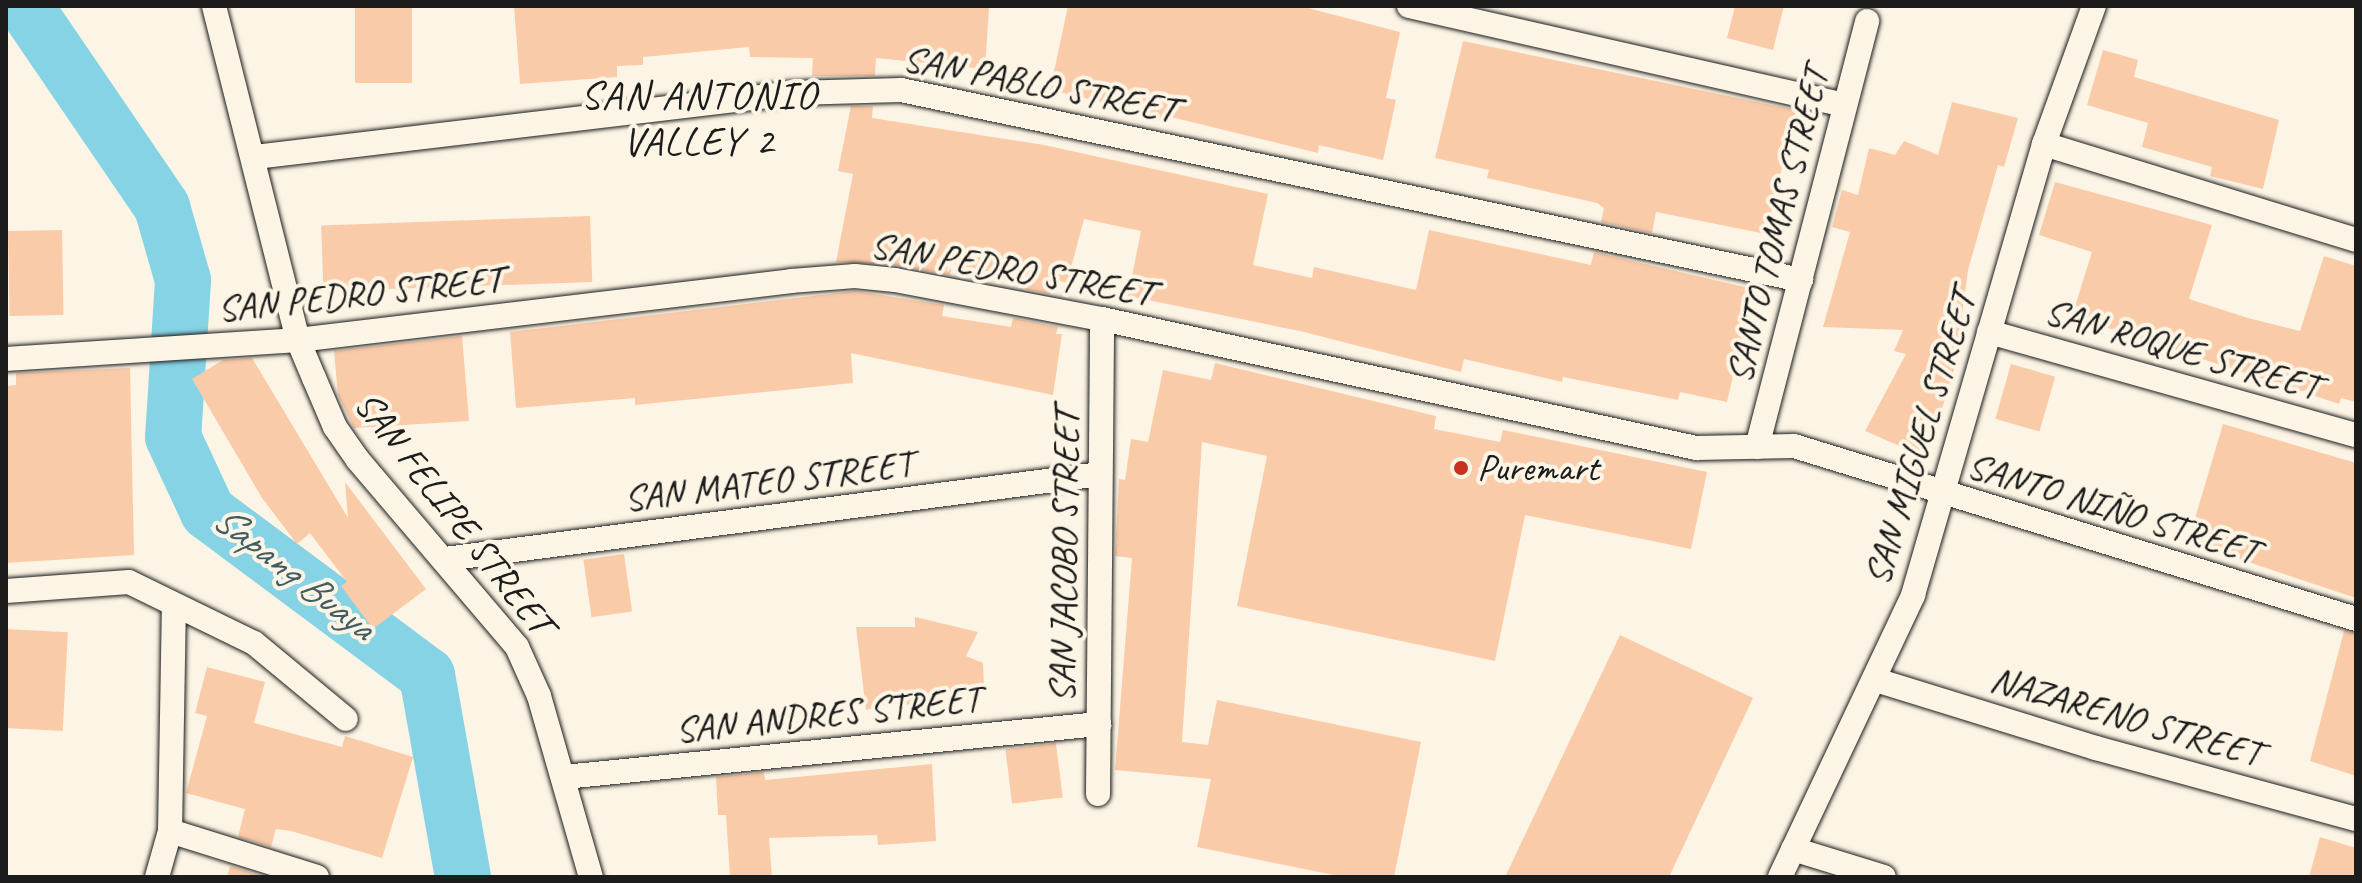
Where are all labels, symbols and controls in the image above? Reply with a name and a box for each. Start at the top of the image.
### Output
street label: SAN PABLO STREET [900,35,1180,133]
street label: SANTO TOMAS STREET [1716,62,1838,388]
district label: SAN ANTONIO VALLEY 2 [582,71,816,165]
street label: SAN PEDRO STREET [868,222,1156,316]
street label: SAN PEDRO STREET [216,256,504,332]
street label: SAN MIGUEL STREET [1854,286,1986,590]
street label: SAN ROQUE STREET [2039,288,2325,410]
street label: SAN FELIPE STREET [345,383,563,643]
street label: SAN JACOBO STREET [1039,409,1089,703]
street label: SAN MATEO STREET [621,441,915,521]
street label: SANTO NIÑO STREET [1961,442,2265,574]
place label: Puremart [1477,445,1599,491]
marker: Puremart [1452,459,1470,477]
water label: Sapang Buaya [204,494,384,650]
street label: NAZARENO STREET [1986,656,2266,776]
street label: SAN ANDRES STREET [672,675,984,753]

